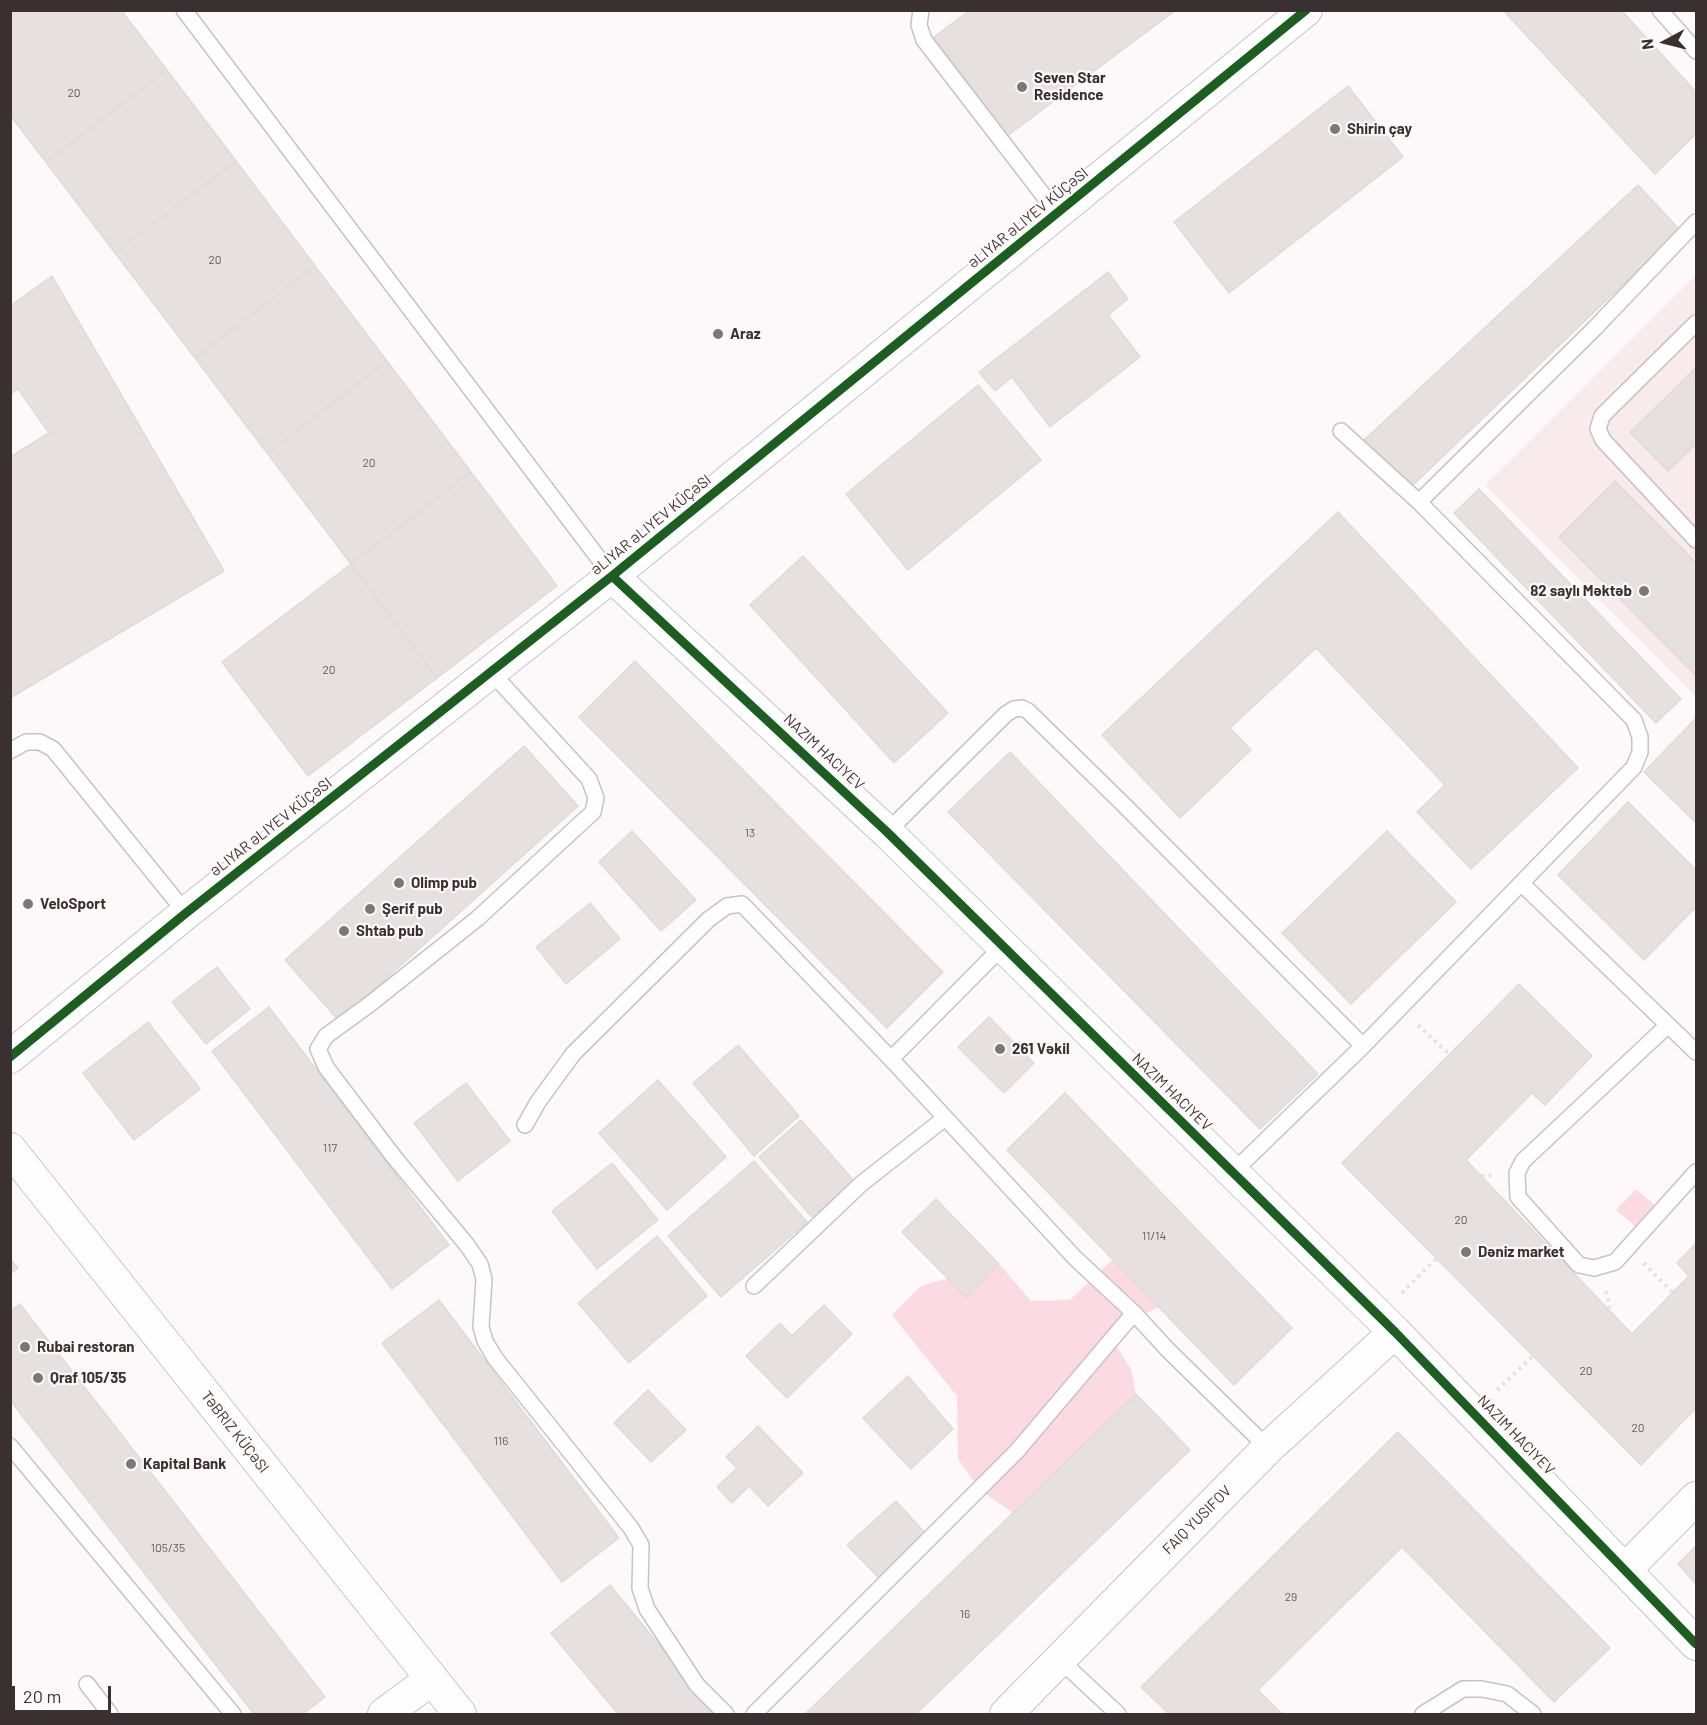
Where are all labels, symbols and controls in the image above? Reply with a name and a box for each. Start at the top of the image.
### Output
north arrow [1635,12,1695,72]
text: N [1637,38,1657,51]
place label: Seven Star Residence [1034,69,1106,104]
marker: Seven Star Residence [1015,80,1029,94]
house number: 20 [67,86,81,100]
place label: Shirin çay [1347,120,1412,138]
marker: Shirin çay [1328,122,1342,136]
street label: ƏLIYAR ƏLIYEV KÜÇƏSI [964,164,1092,272]
house number: 20 [208,253,222,267]
place label: Araz [730,325,761,343]
marker: Araz [711,327,725,341]
house number: 20 [362,456,376,470]
street label: ƏLIYAR ƏLIYEV KÜÇƏSI [587,471,715,579]
place label: 82 saylı Məktəb [1530,582,1632,600]
marker: 82 saylı Məktəb [1637,584,1651,598]
house number: 20 [322,663,336,677]
street label: NAZIM HACIYEV [780,710,868,794]
street label: ƏLIYAR ƏLIYEV KÜÇƏSI [207,774,335,880]
house number: 13 [745,826,755,840]
place label: Olimp pub [411,874,477,892]
marker: Olimp pub [392,876,406,890]
place label: VeloSport [40,895,106,913]
marker: VeloSport [21,897,35,911]
place label: Şerif pub [382,900,443,918]
marker: Şerif pub [363,902,377,916]
place label: Shtab pub [356,922,423,940]
marker: Shtab pub [337,924,351,938]
place label: 261 Vəkil [1012,1040,1070,1058]
marker: 261 Vəkil [993,1042,1007,1056]
street label: NAZIM HACIYEV [1128,1050,1216,1134]
house number: 117 [323,1141,337,1155]
house number: 20 [1454,1213,1468,1227]
house number: 11/14 [1142,1229,1166,1243]
place label: Dəniz market [1478,1243,1565,1261]
marker: Dəniz market [1459,1245,1473,1259]
place label: Rubai restoran [37,1338,134,1356]
marker: Rubai restoran [18,1340,32,1354]
house number: 20 [1579,1364,1593,1378]
place label: Qraf 105/35 [50,1369,126,1387]
marker: Qraf 105/35 [31,1371,45,1385]
street label: TƏBRIZ KÜÇƏSI [197,1387,273,1477]
street label: NAZIM HACIYEV [1474,1391,1558,1479]
house number: 20 [1631,1421,1645,1435]
house number: 116 [494,1434,508,1448]
place label: Kapital Bank [143,1455,226,1473]
marker: Kapital Bank [124,1457,138,1471]
street label: FAIQ YUSIFOV [1159,1482,1235,1558]
house number: 105/35 [151,1541,185,1555]
house number: 29 [1285,1590,1297,1604]
house number: 16 [960,1607,970,1621]
scale bar [15,1674,114,1712]
text: 20 m [23,1685,61,1707]

